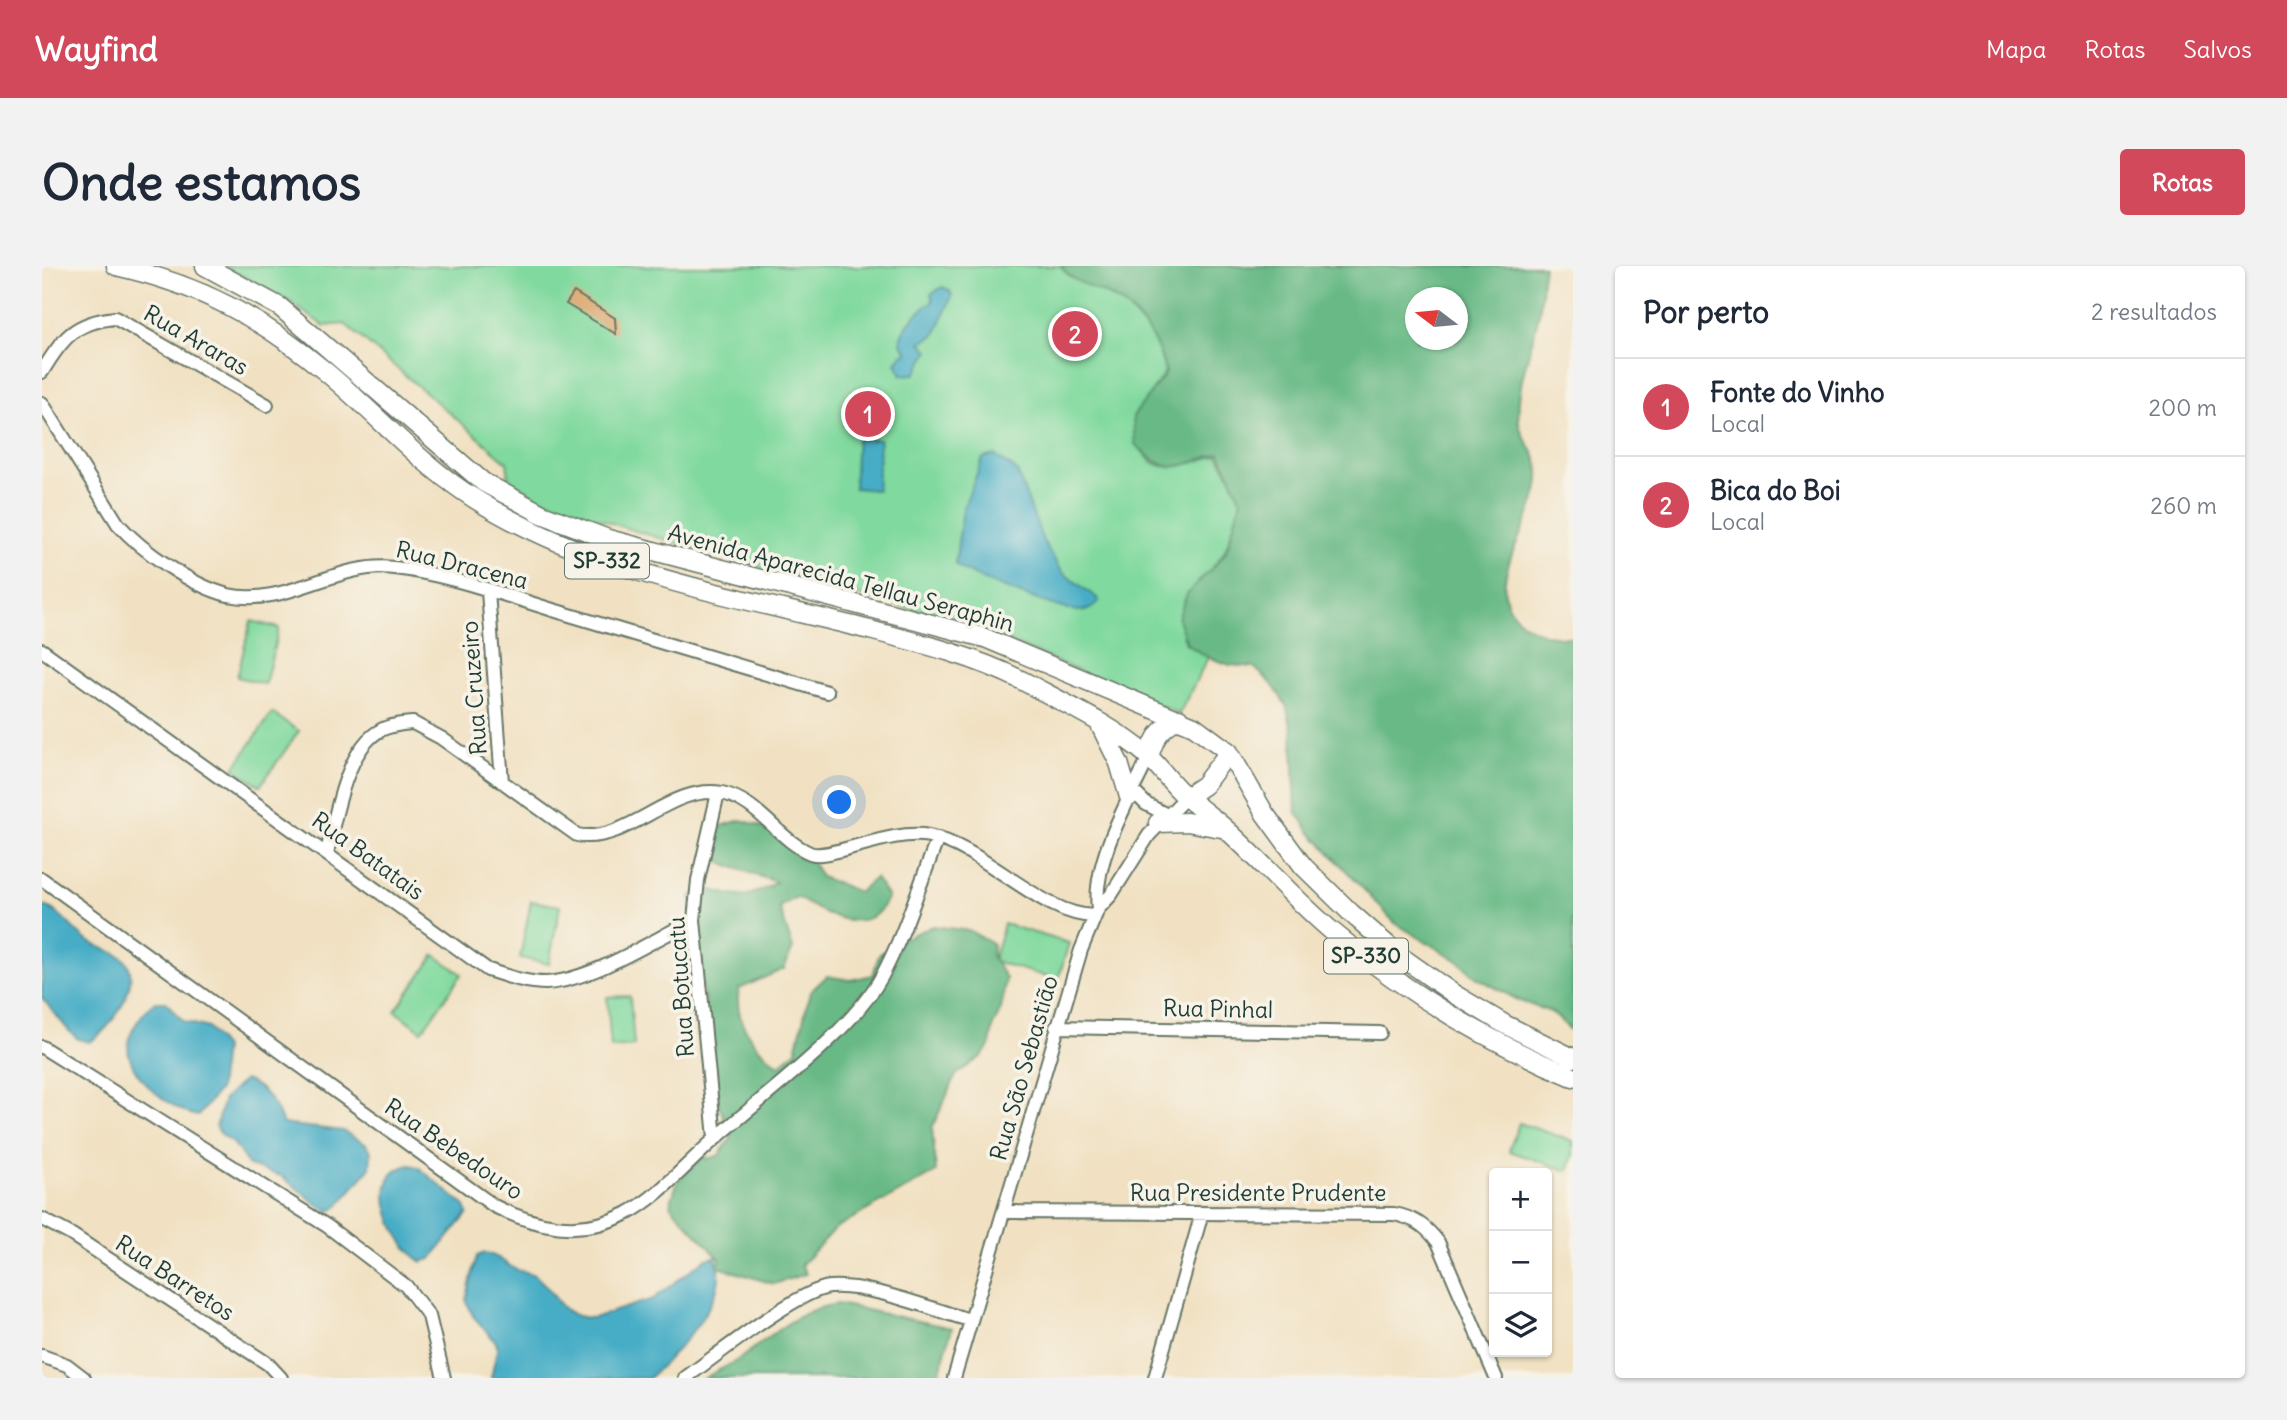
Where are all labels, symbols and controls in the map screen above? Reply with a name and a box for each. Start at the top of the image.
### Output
text: Wayfind [35,28,158,70]
text: Mapa [1986,34,2046,64]
text: Rotas [2084,34,2146,64]
text: Salvos [2184,34,2252,64]
button: Rotas [2120,149,2245,215]
text: Onde estamos [42,152,361,213]
north arrow [1405,287,1468,350]
text: Por perto [1643,293,1769,331]
text: 2 resultados [2091,297,2217,326]
street label: Rua Araras [139,298,254,381]
pin: 2 [1052,308,1098,360]
text: Fonte do Vinho [1710,376,1885,409]
pin: 1 [845,388,891,440]
text: 1 [1661,393,1671,422]
text: 200 m [2148,393,2217,422]
text: Local [1710,409,1765,438]
text: Bica do Boi [1710,474,1840,507]
text: 2 [1660,491,1672,520]
text: 260 m [2150,491,2217,520]
text: Local [1710,507,1765,536]
street label: Avenida Aparecida Tellau Seraphin [665,517,1017,638]
street label: Rua Dracena [393,534,531,595]
road number: SP-332 [565,544,649,578]
street label: Rua Cruzeiro [454,620,493,756]
your location [822,785,856,819]
street label: Rua Batatais [306,805,430,906]
street label: Rua Botucatu [661,916,700,1058]
road number: SP-330 [1324,938,1408,974]
street label: Rua São Sebastião [983,972,1064,1164]
street label: Rua Pinhal [1163,993,1273,1024]
street label: Rua Bebedouro [379,1092,529,1206]
map controls [1489,1168,1552,1357]
button: + [1489,1168,1552,1231]
street label: Rua Presidente Prudente [1130,1178,1386,1207]
street label: Rua Barretos [110,1228,240,1327]
button: − [1489,1231,1552,1294]
button: layers [1489,1294,1552,1357]

